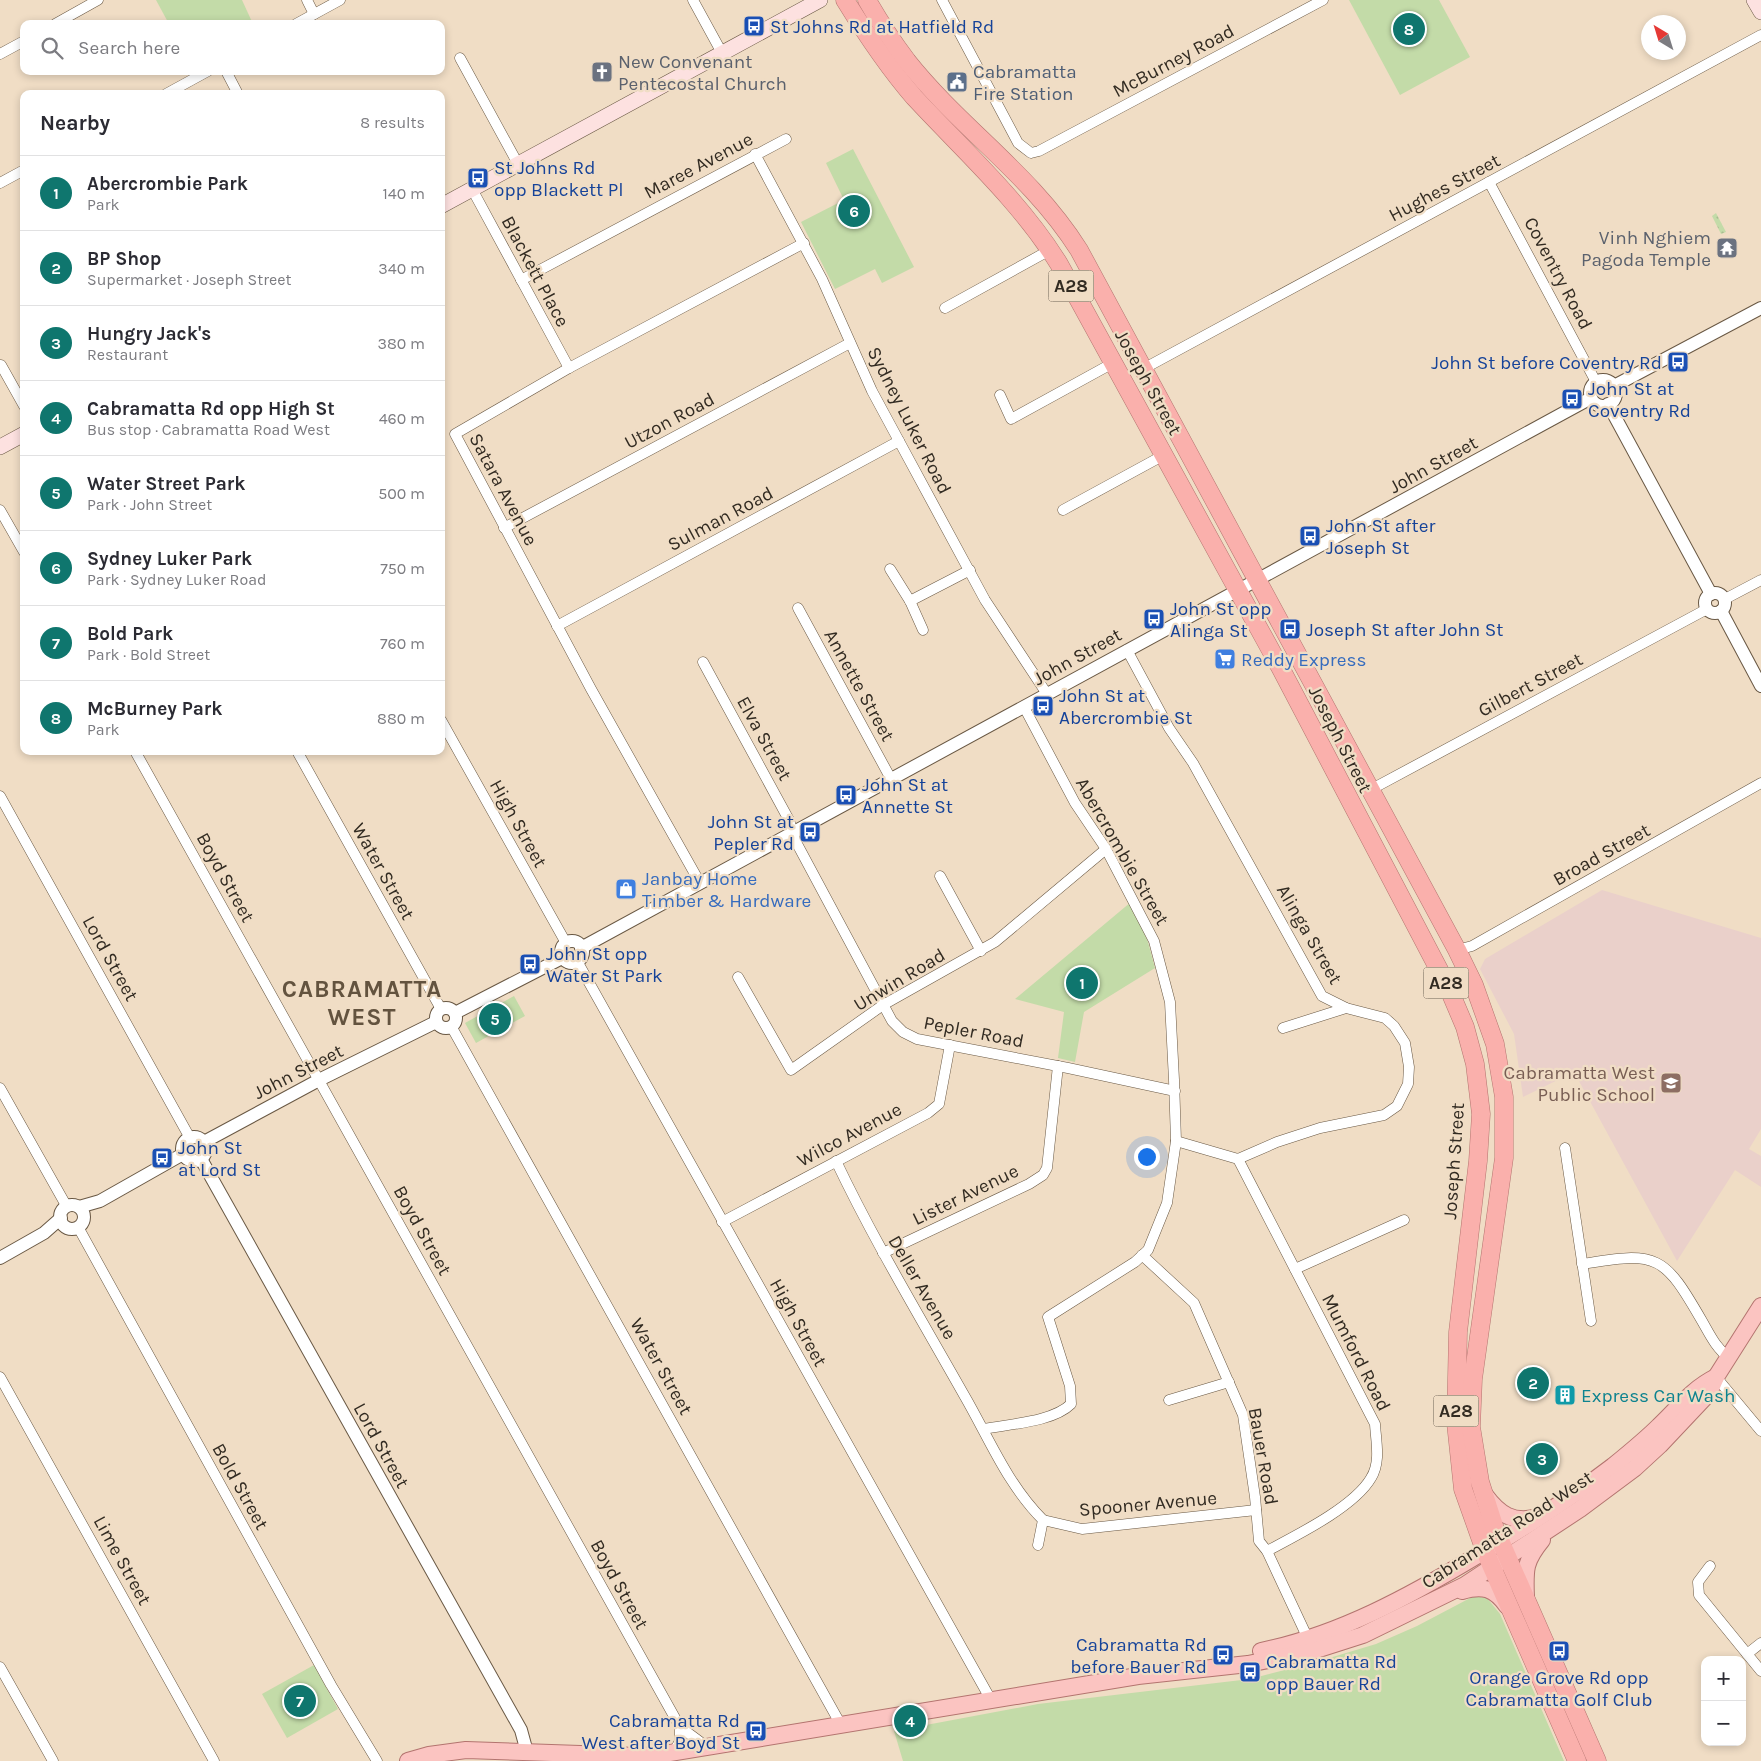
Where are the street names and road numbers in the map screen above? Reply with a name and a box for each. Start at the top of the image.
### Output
street label: McBurney Road [1109,20,1238,102]
street label: Maree Avenue [640,128,757,204]
street label: Hughes Street [1385,149,1504,226]
street label: Blackett Place [497,212,574,331]
street label: Coventry Road [1519,214,1597,333]
road number: A28 [1048,270,1094,302]
street label: Joseph Street [1110,326,1186,439]
street label: Sydney Luker Road [863,343,956,498]
street label: Utzon Road [621,388,718,454]
street label: Satara Avenue [464,430,542,549]
street label: John Street [1385,432,1482,498]
street label: Sulman Road [664,482,777,556]
street label: John Street [1029,624,1126,690]
street label: Annette Street [819,626,899,745]
street label: Gilbert Street [1475,648,1586,722]
street label: Joseph Street [1304,682,1376,797]
street label: Elva Street [732,693,796,784]
street label: Abercrombie Street [1071,774,1173,929]
street label: High Street [485,776,551,871]
street label: Water Street [347,819,419,924]
street label: Broad Street [1549,819,1654,891]
street label: Boyd Street [192,829,259,926]
street label: Alinga Street [1272,881,1346,988]
street label: Lord Street [78,912,143,1005]
street label: Unwin Road [850,944,949,1016]
road number: A28 [1424,968,1468,998]
street label: Pepler Road [922,1011,1026,1052]
street label: John Street [250,1040,347,1104]
street label: Wilco Avenue [793,1098,905,1172]
street label: Joseph Street [1439,1102,1469,1220]
street label: Lister Avenue [909,1160,1022,1230]
street label: Boyd Street [389,1182,456,1279]
street label: Deller Avenue [883,1232,961,1343]
street label: High Street [765,1275,831,1370]
street label: Mumford Road [1317,1290,1395,1415]
street label: Water Street [625,1314,697,1419]
road number: A28 [1434,1395,1478,1426]
street label: Lord Street [349,1399,414,1492]
street label: Bauer Road [1244,1406,1282,1507]
street label: Bold Street [207,1439,273,1534]
street label: Cabramatta Road West [1418,1466,1597,1593]
street label: Spooner Avenue [1078,1487,1218,1521]
street label: Lime Street [89,1512,156,1609]
street label: Boyd Street [586,1536,653,1633]

